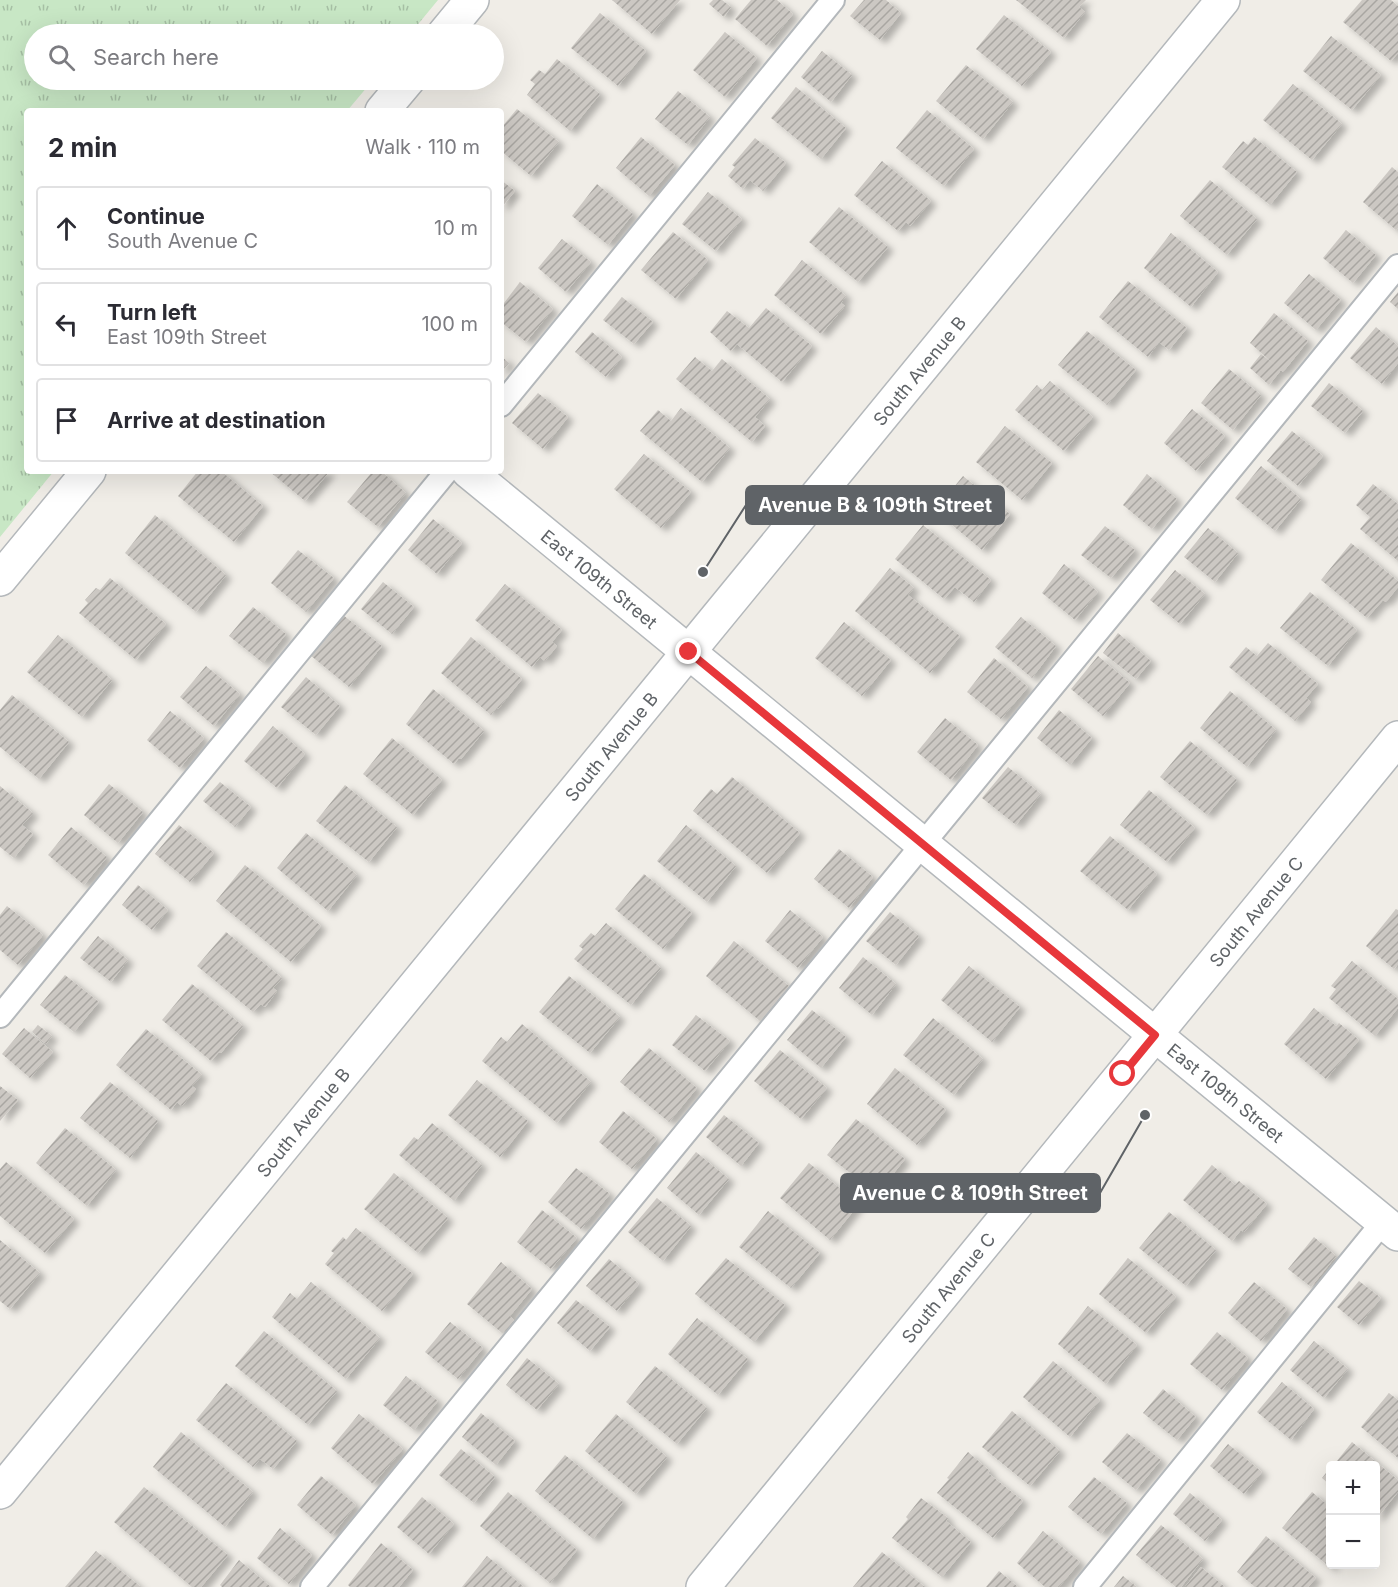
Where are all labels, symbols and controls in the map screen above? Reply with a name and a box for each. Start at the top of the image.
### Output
search box [24,24,504,90]
icon: search [45,41,78,74]
text: Search here [93,44,219,70]
text: 2 min [48,132,118,163]
text: Walk · 110 m [365,135,480,159]
text: Continue [107,203,205,229]
icon: ahead [50,212,83,245]
text: 10 m [434,216,478,240]
text: South Avenue C [107,229,258,253]
text: Turn left [107,299,197,325]
icon: left [50,308,83,341]
text: 100 m [421,312,478,336]
street label: South Avenue B [868,312,970,429]
text: East 109th Street [107,325,267,349]
icon: arrive [50,404,83,437]
text: Arrive at destination [107,407,326,433]
callout: Avenue B & 109th Street [746,486,1004,524]
text: Avenue B & 109th Street [758,493,992,517]
street label: East 109th Street [537,525,662,633]
route end [675,638,701,664]
street label: South Avenue B [560,688,662,805]
street label: South Avenue C [1205,852,1307,971]
street label: East 109th Street [1163,1039,1288,1146]
route start [1109,1060,1135,1086]
street label: South Avenue B [252,1064,354,1181]
callout: Avenue C & 109th Street [841,1174,1100,1212]
text: Avenue C & 109th Street [852,1181,1088,1205]
street label: South Avenue C [897,1228,999,1347]
map controls [1326,1461,1380,1569]
button: + [1326,1461,1380,1515]
button: − [1326,1515,1380,1569]

